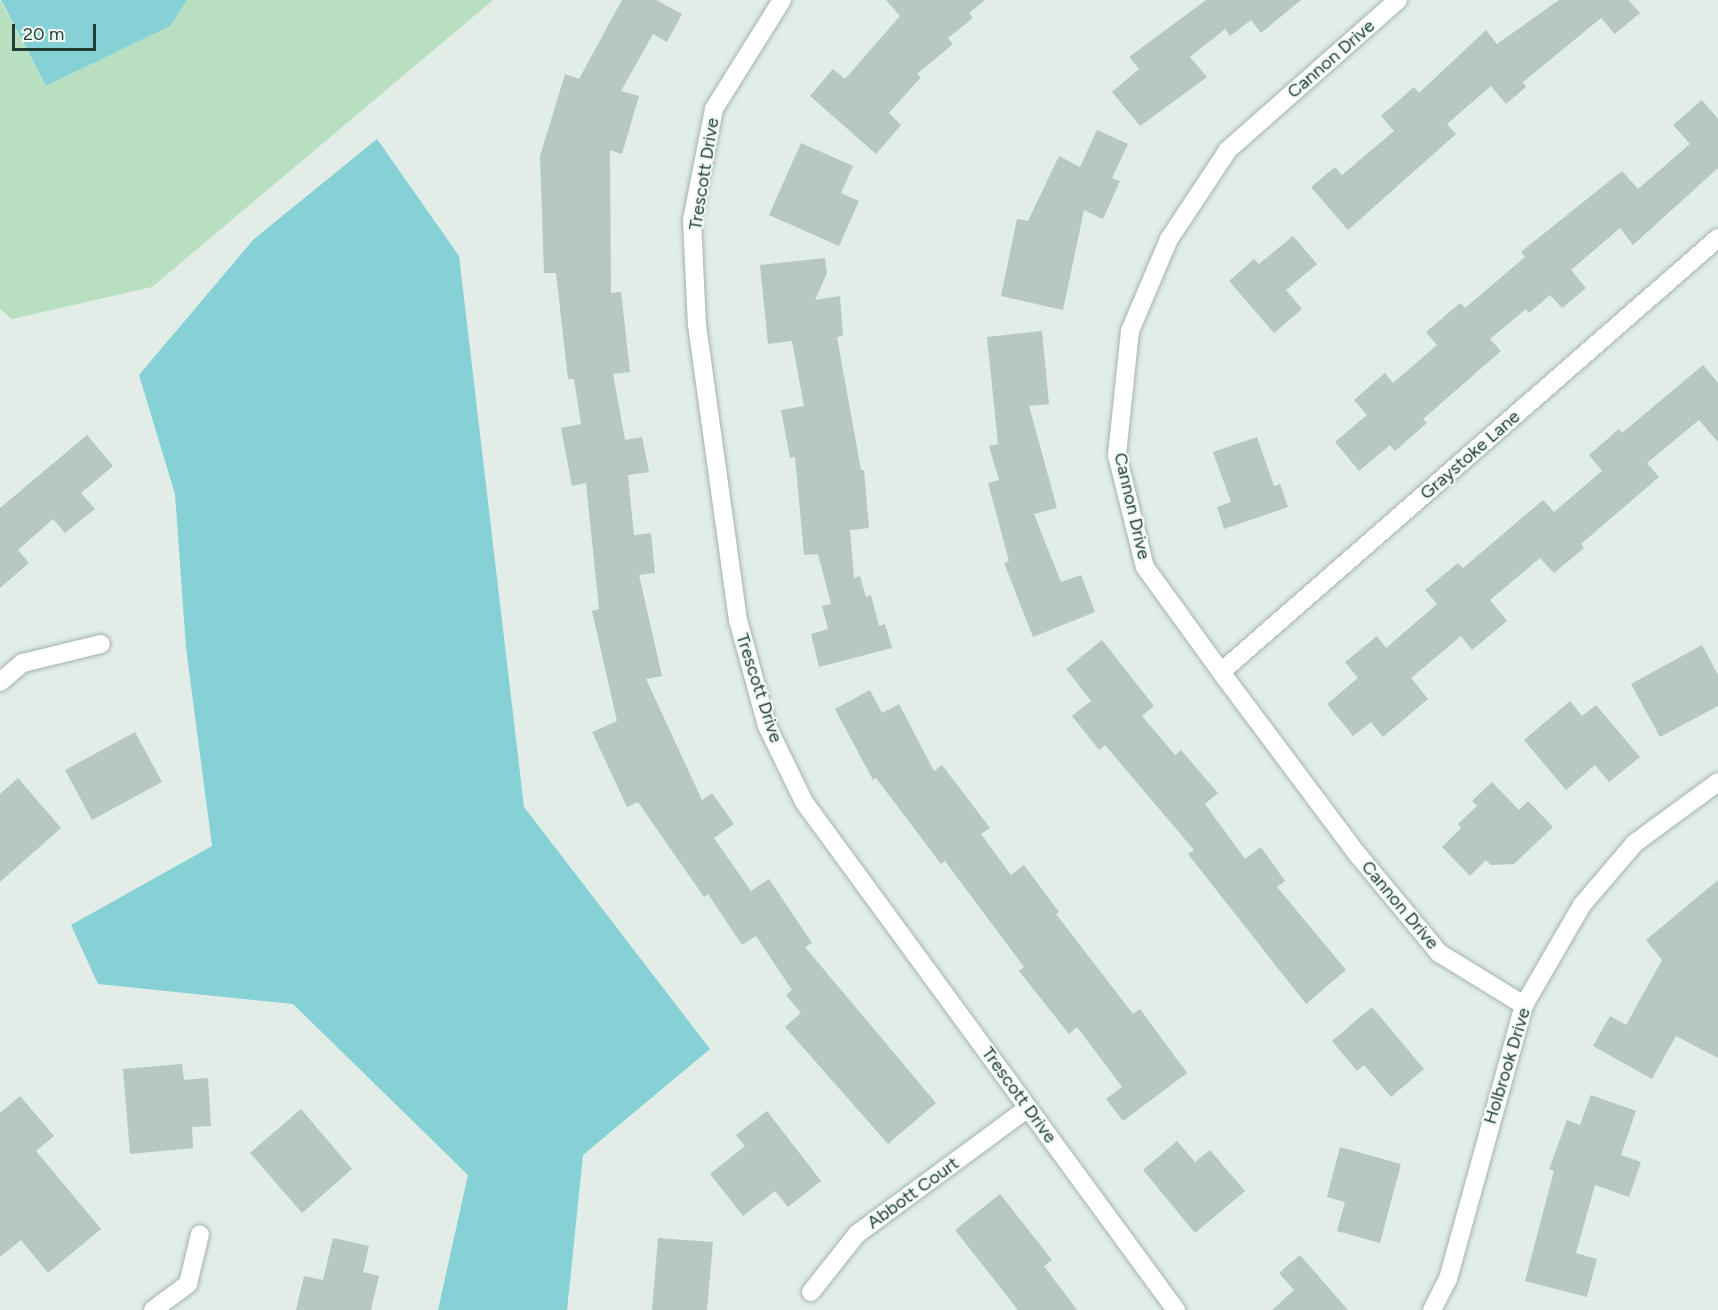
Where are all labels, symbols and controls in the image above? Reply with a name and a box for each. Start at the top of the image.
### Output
scale bar [15,12,99,50]
street label: Cannon Drive [1283,15,1379,103]
text: 20 m [23,23,64,45]
street label: Trescott Drive [684,116,724,232]
street label: Graystoke Lane [1416,406,1524,504]
street label: Cannon Drive [1109,451,1155,561]
street label: Trescott Drive [731,631,787,745]
street label: Cannon Drive [1357,856,1443,954]
street label: Holbrook Drive [1479,1005,1535,1127]
street label: Trescott Drive [977,1043,1061,1147]
street label: Abbott Court [863,1152,963,1234]

